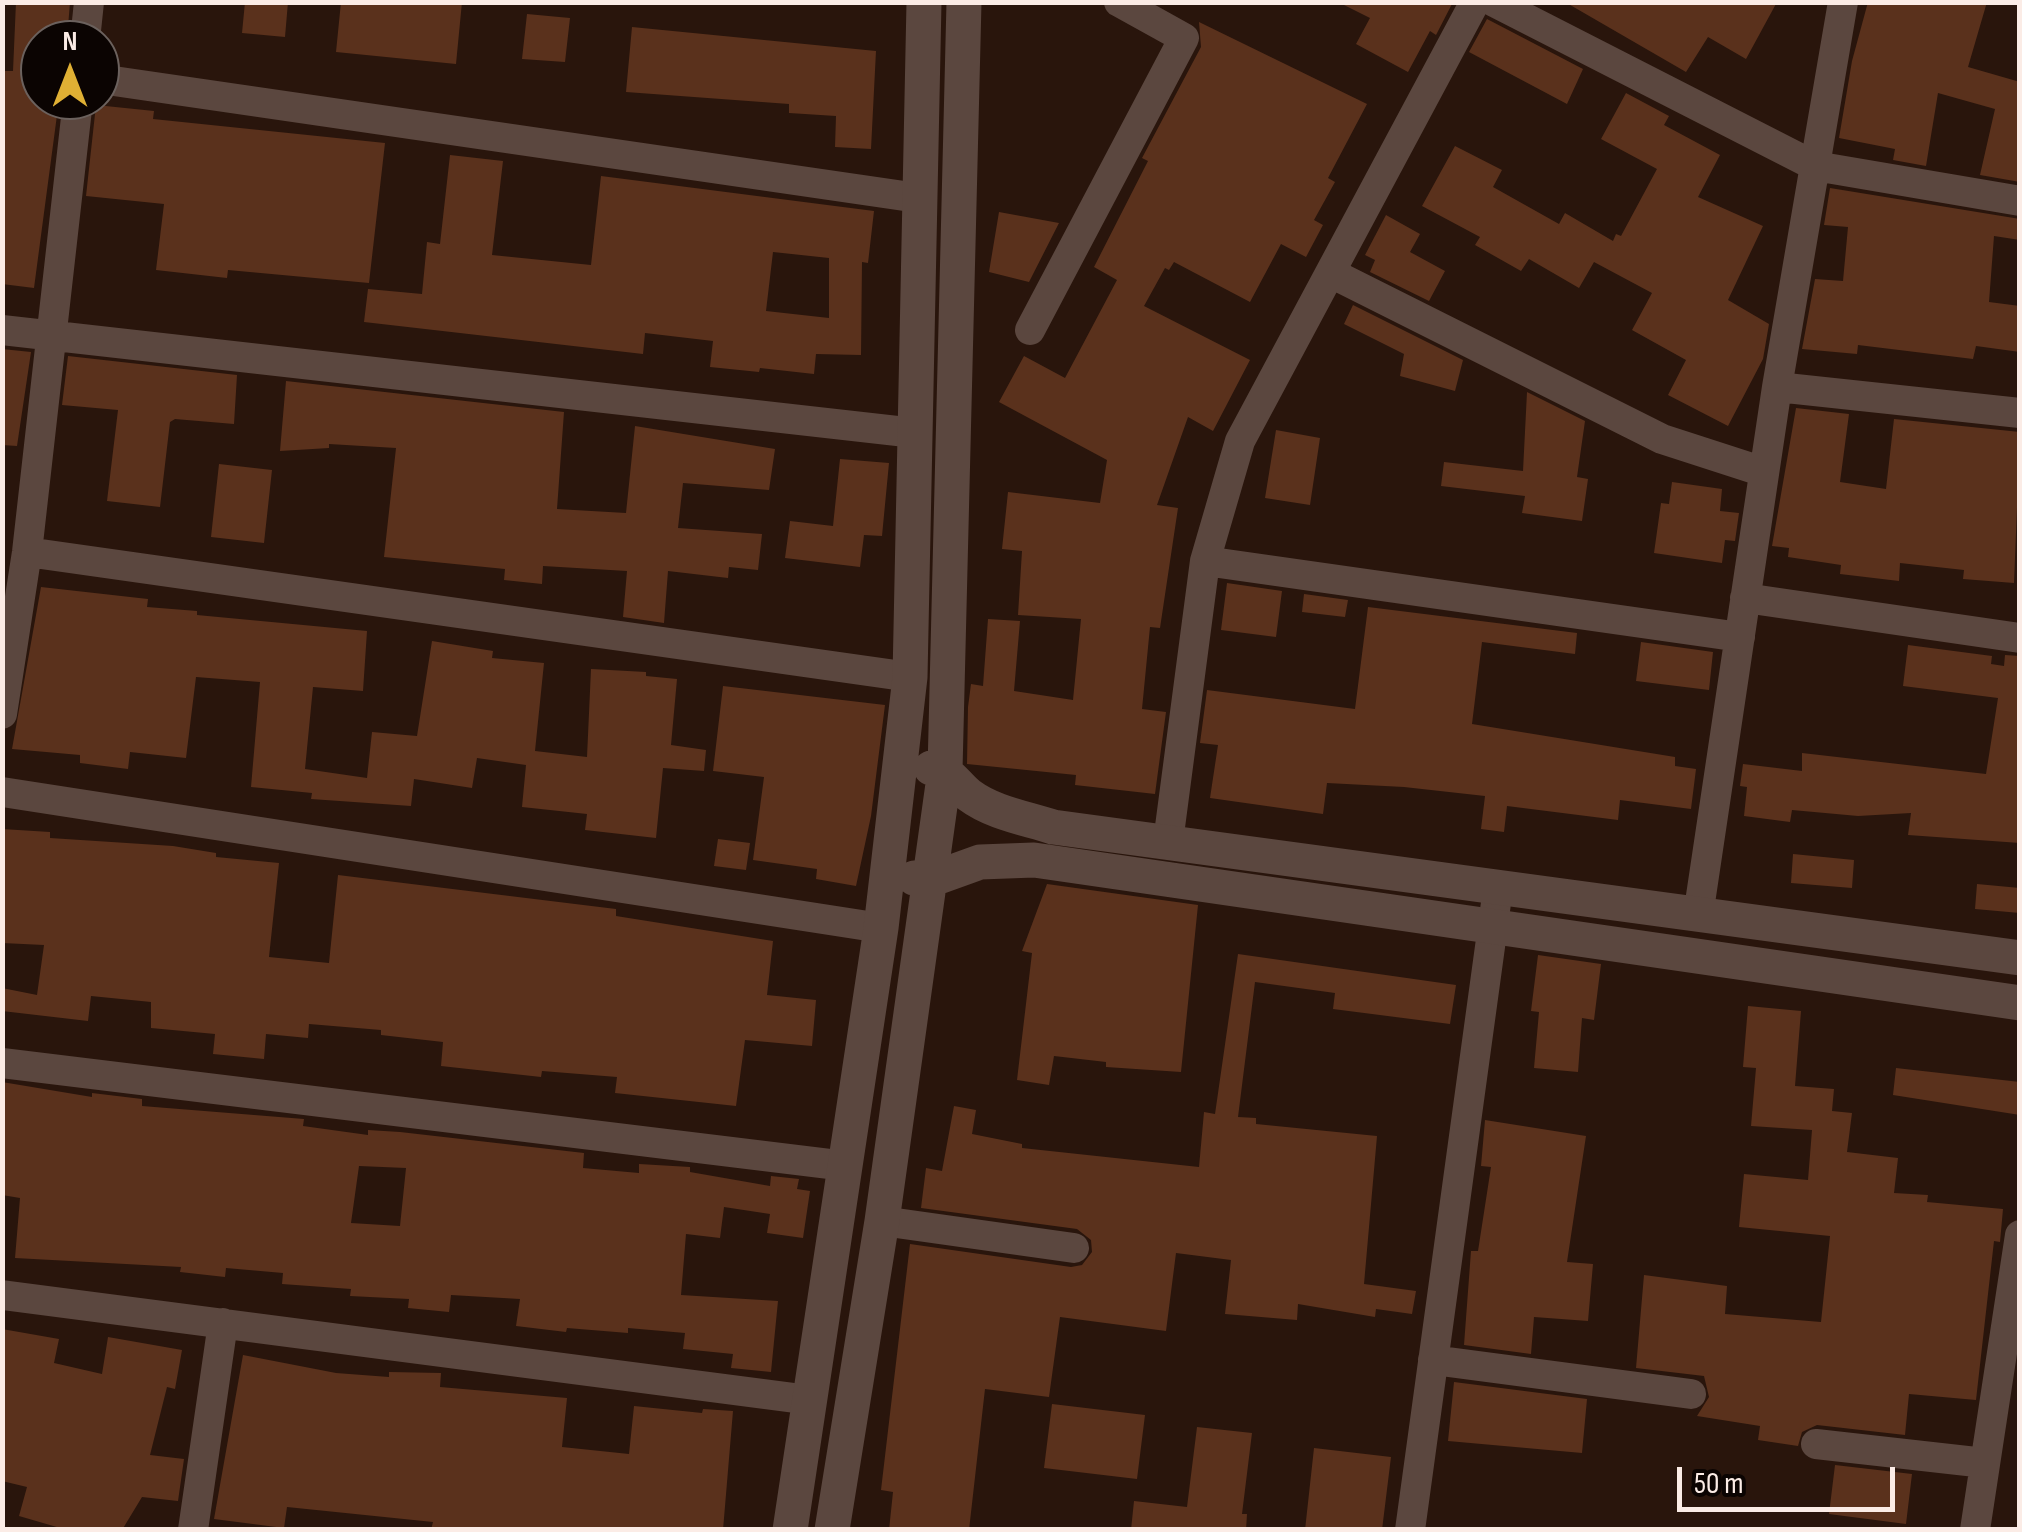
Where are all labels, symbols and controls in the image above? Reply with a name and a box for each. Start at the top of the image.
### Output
north arrow [20,20,120,120]
text: N [63,25,77,58]
scale bar [1682,1447,1900,1509]
text: 50 m [1694,1466,1743,1502]

